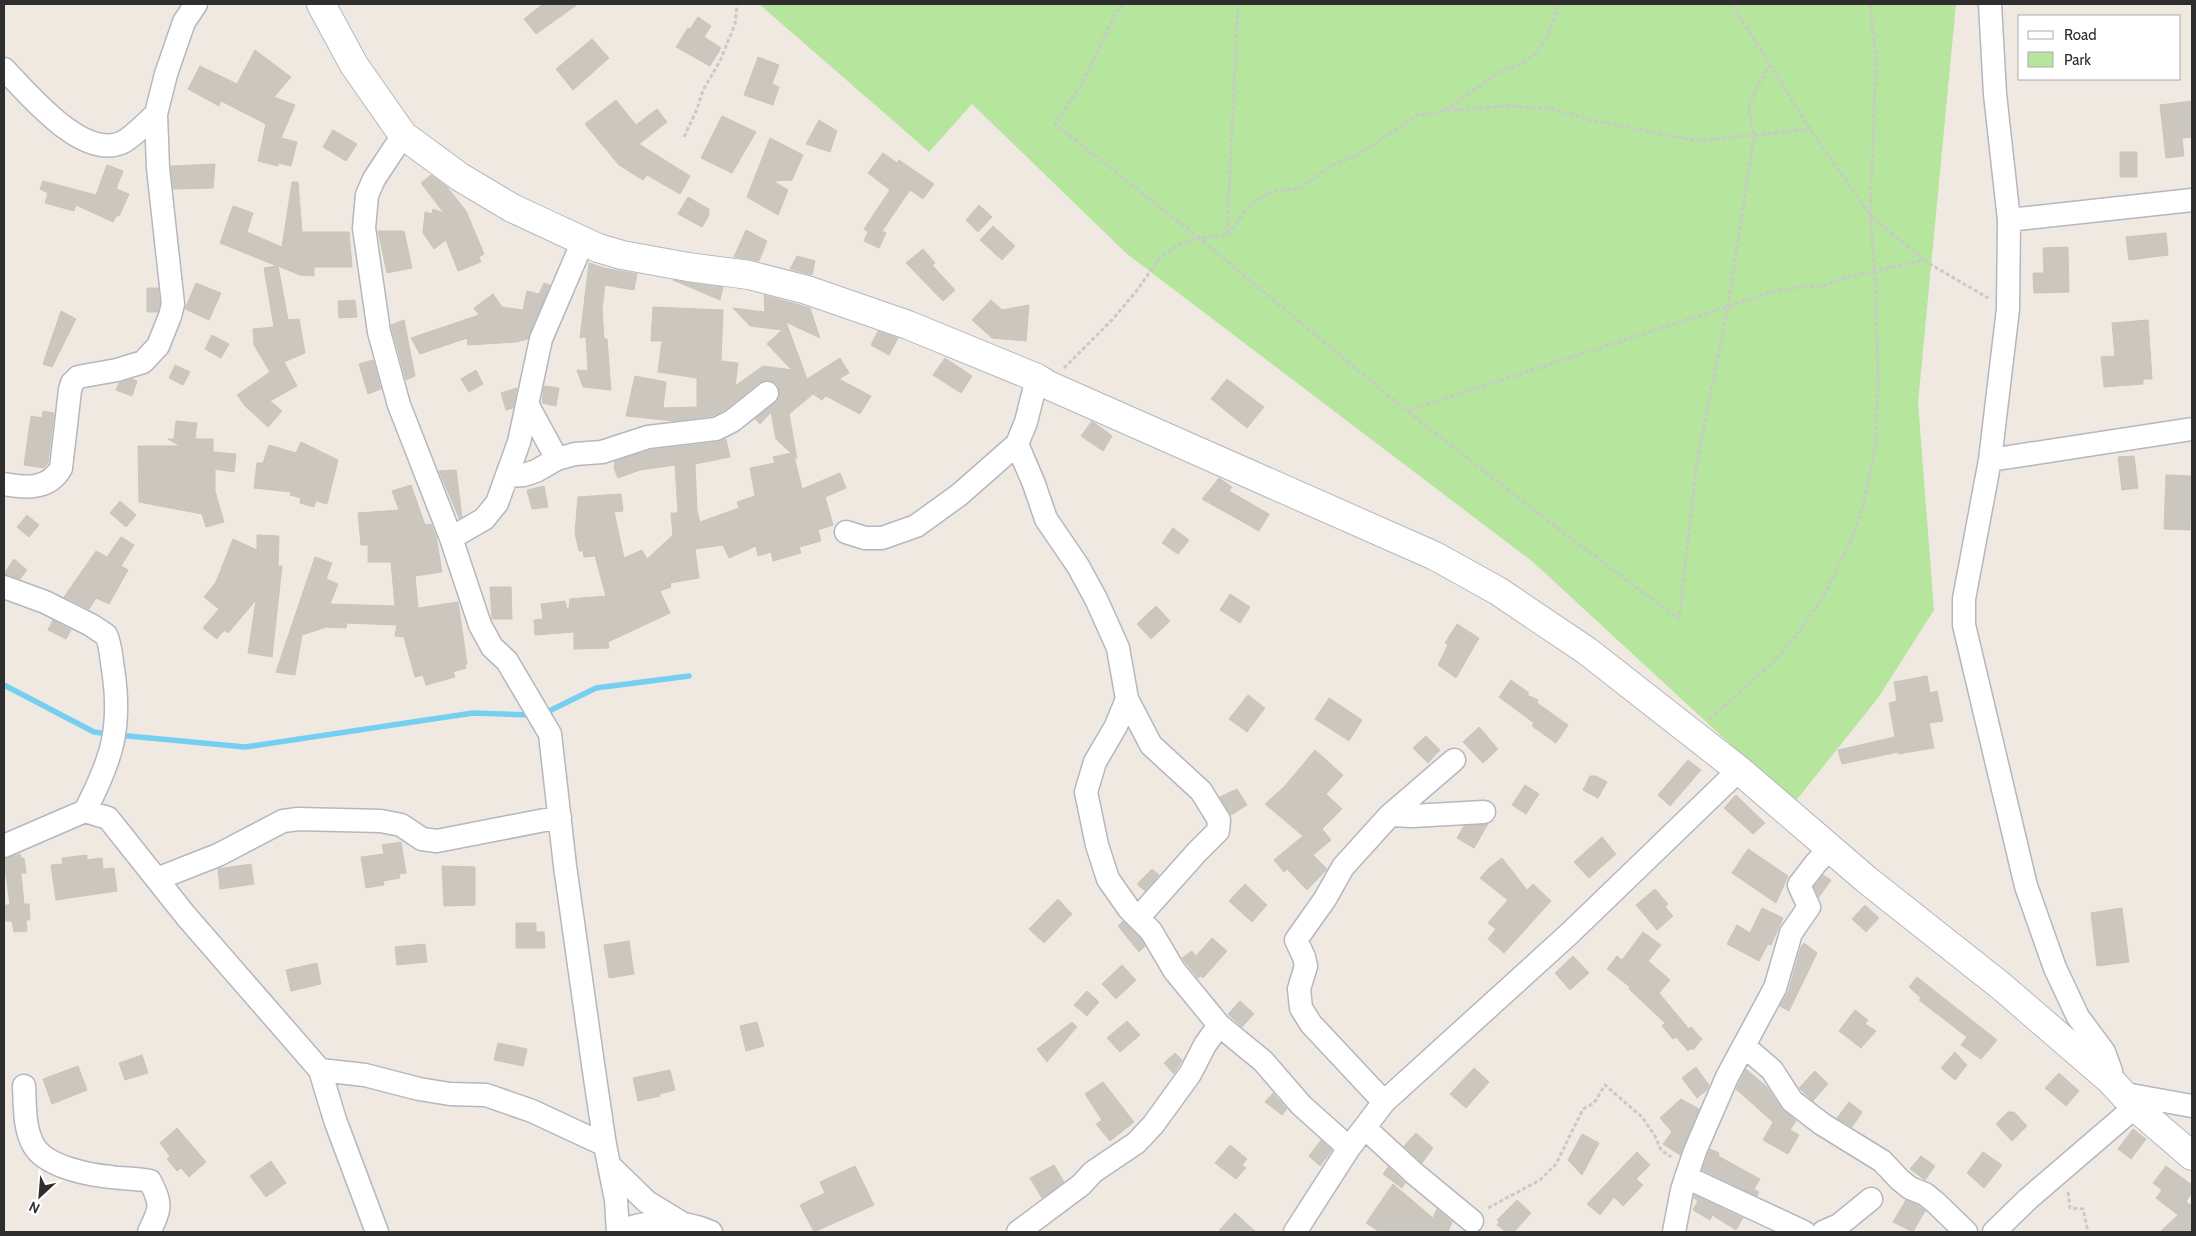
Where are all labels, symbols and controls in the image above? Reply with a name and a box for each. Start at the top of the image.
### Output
legend [2018,15,2181,80]
text: Road [2064,26,2097,44]
text: Park [2064,51,2091,69]
north arrow [15,1171,65,1221]
text: N [26,1197,43,1218]

